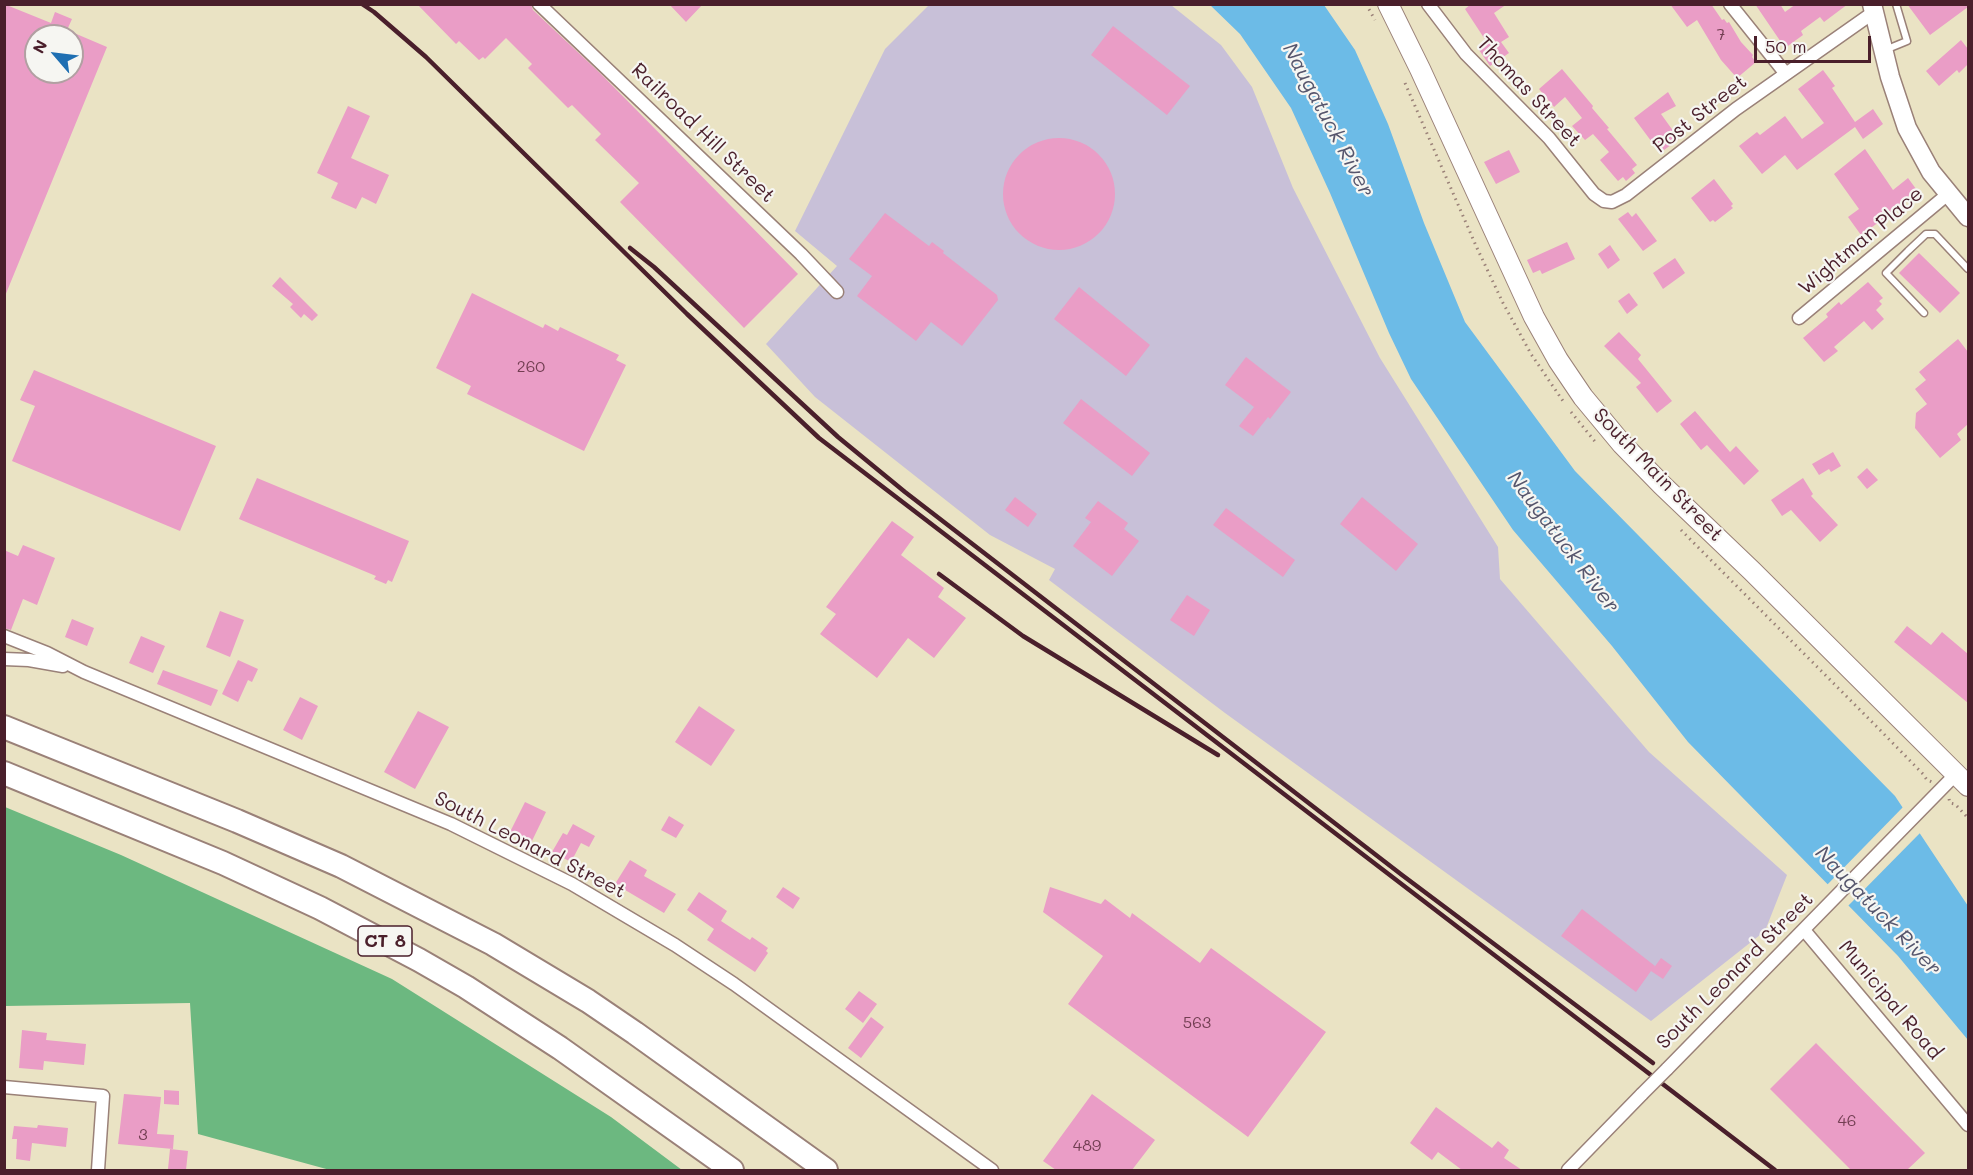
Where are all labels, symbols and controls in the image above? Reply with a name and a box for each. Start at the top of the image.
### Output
north arrow [24,24,84,84]
scale bar [1757,24,1874,62]
house number: 7 [1717,25,1725,45]
street label: Thomas Street [1472,32,1586,152]
text: 50 m [1765,34,1807,58]
text: N [27,36,52,57]
water label: Naugatuck River [1277,39,1379,201]
street label: Railroad Hill Street [626,58,780,208]
street label: Post Street [1648,70,1752,158]
street label: Wightman Place [1794,182,1928,300]
house number: 260 [517,357,545,377]
street label: South Main Street [1588,403,1728,547]
water label: Naugatuck River [1502,466,1624,618]
street label: South Leonard Street [430,786,630,904]
water label: Naugatuck River [1810,841,1946,981]
street label: South Leonard Street [1652,888,1818,1054]
road number: CT 8 [358,926,412,956]
street label: Municipal Road [1833,936,1947,1064]
house number: 563 [1183,1013,1211,1033]
house number: 46 [1837,1111,1857,1131]
house number: 3 [138,1125,148,1145]
house number: 489 [1073,1136,1101,1156]

